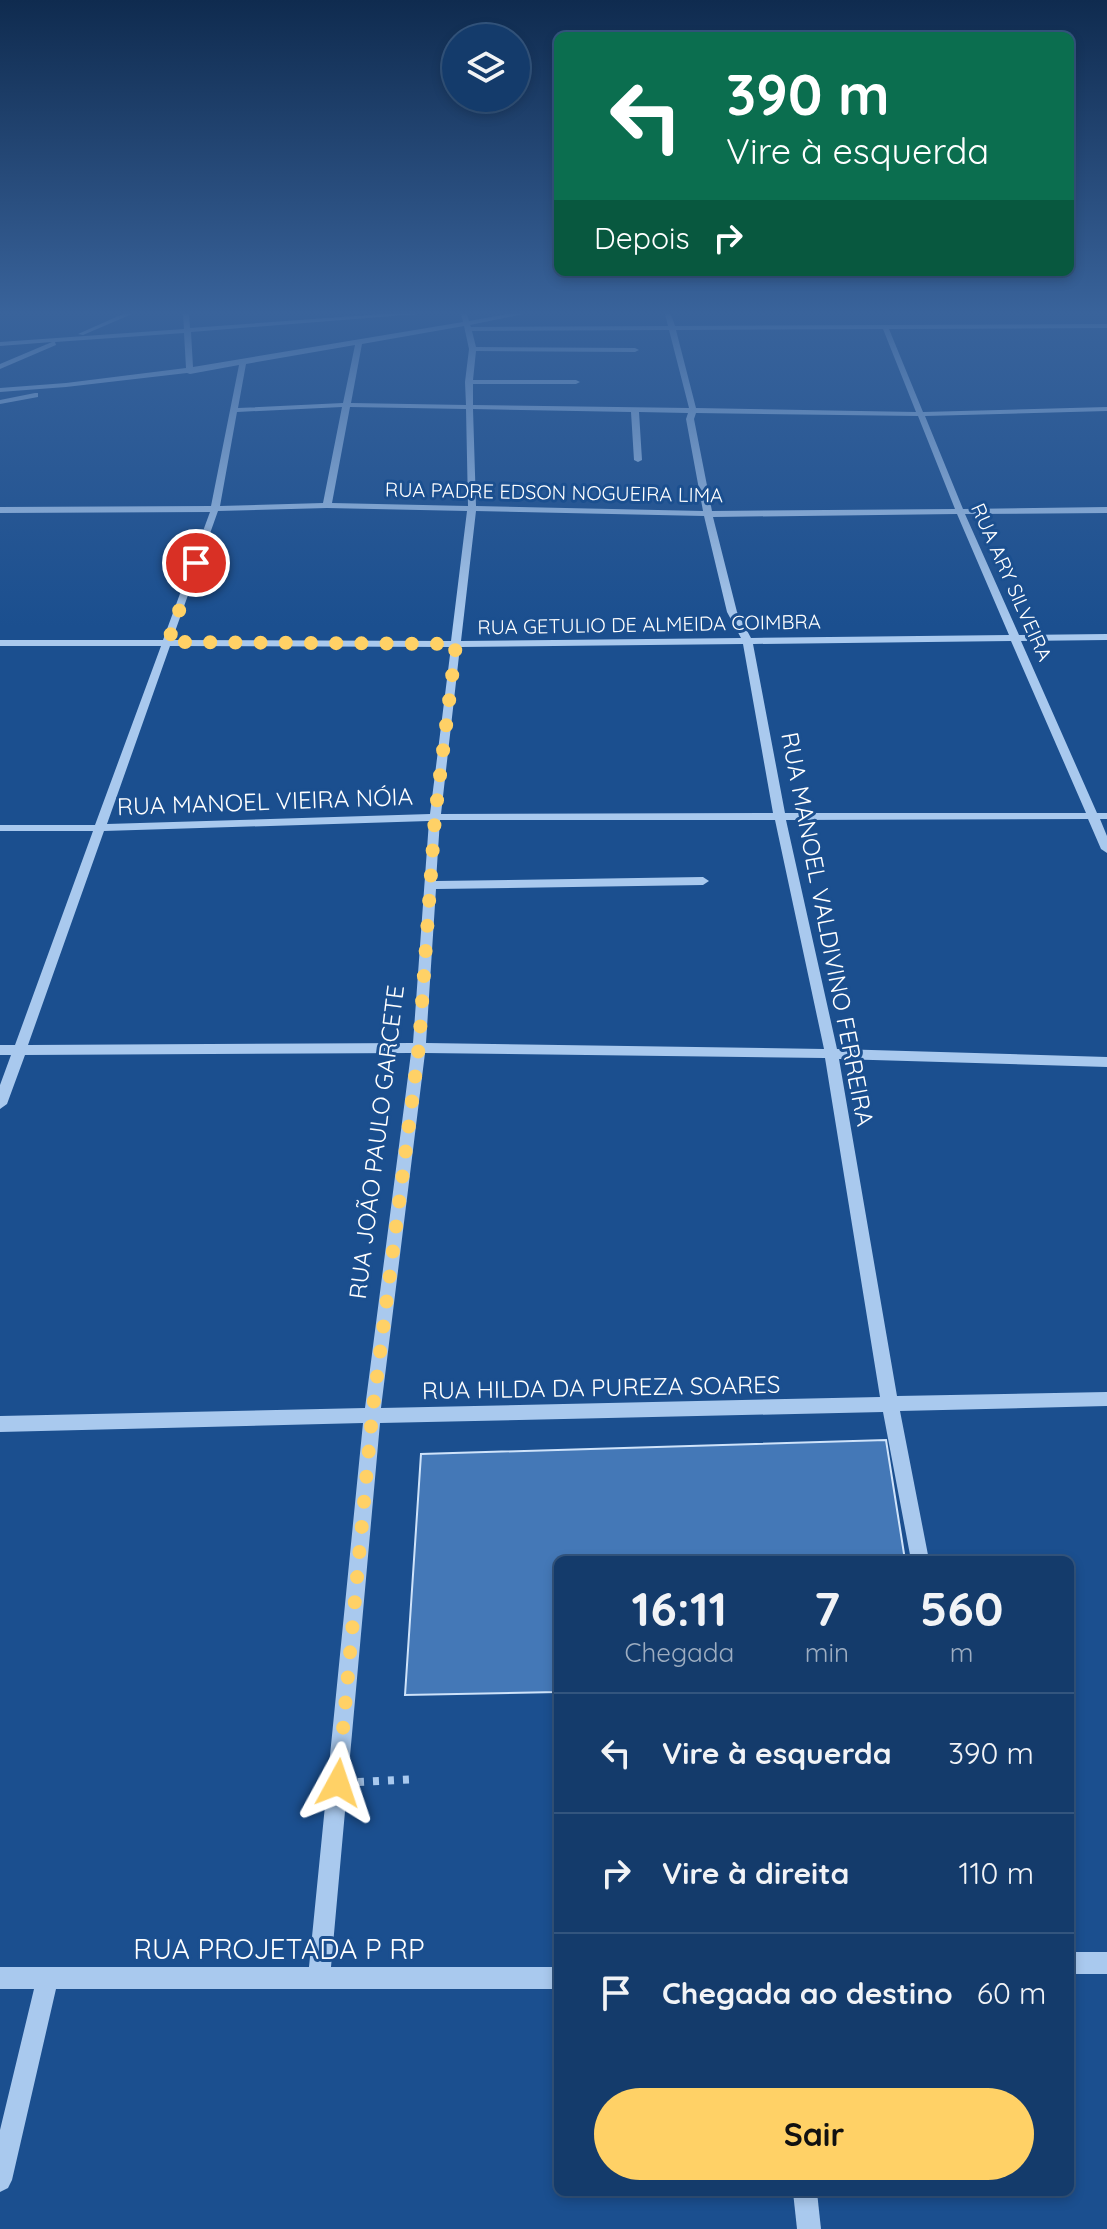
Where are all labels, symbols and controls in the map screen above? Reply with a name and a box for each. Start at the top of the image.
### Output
map controls [442,24,530,112]
button: layers [442,24,530,112]
text: 390 m [726,59,890,129]
icon: left [594,64,698,168]
text: Vire à esquerda [726,128,989,173]
icon: right [706,216,750,260]
text: Depois [594,219,690,257]
street label: RUA PADRE EDSON NOGUEIRA LIMA [385,477,723,507]
street label: RUA ARY SILVEIRA [966,499,1058,665]
pin [162,529,230,597]
icon: arrive [174,541,218,585]
street label: RUA GETULIO DE ALMEIDA COIMBRA [477,609,821,639]
street label: RUA MANOEL VALDIVINO FERREIRA [775,729,881,1129]
street label: RUA MANOEL VIEIRA NÓIA [116,781,414,821]
street label: RUA JOÃO PAULO GARCETE [342,983,410,1301]
street label: RUA HILDA DA PUREZA SOARES [421,1369,781,1405]
text: 16:11 [632,1578,727,1638]
text: 7 [814,1578,840,1638]
text: 560 [920,1578,1003,1638]
text: Chegada [625,1636,734,1669]
text: min [805,1636,849,1669]
text: m [950,1636,973,1669]
icon: left [594,1731,638,1775]
text: Vire à esquerda [662,1734,891,1772]
text: 390 m [948,1734,1034,1772]
position arrow [296,1741,380,1825]
icon: right [594,1851,638,1895]
text: Vire à direita [662,1854,849,1892]
text: 110 m [958,1854,1034,1892]
street label: RUA PROJETADA P RP [133,1931,425,1966]
icon: arrive [594,1971,638,2015]
text: Chegada ao destino [662,1974,953,2012]
text: 60 m [977,1974,1046,2012]
button: Sair [594,2088,1034,2180]

